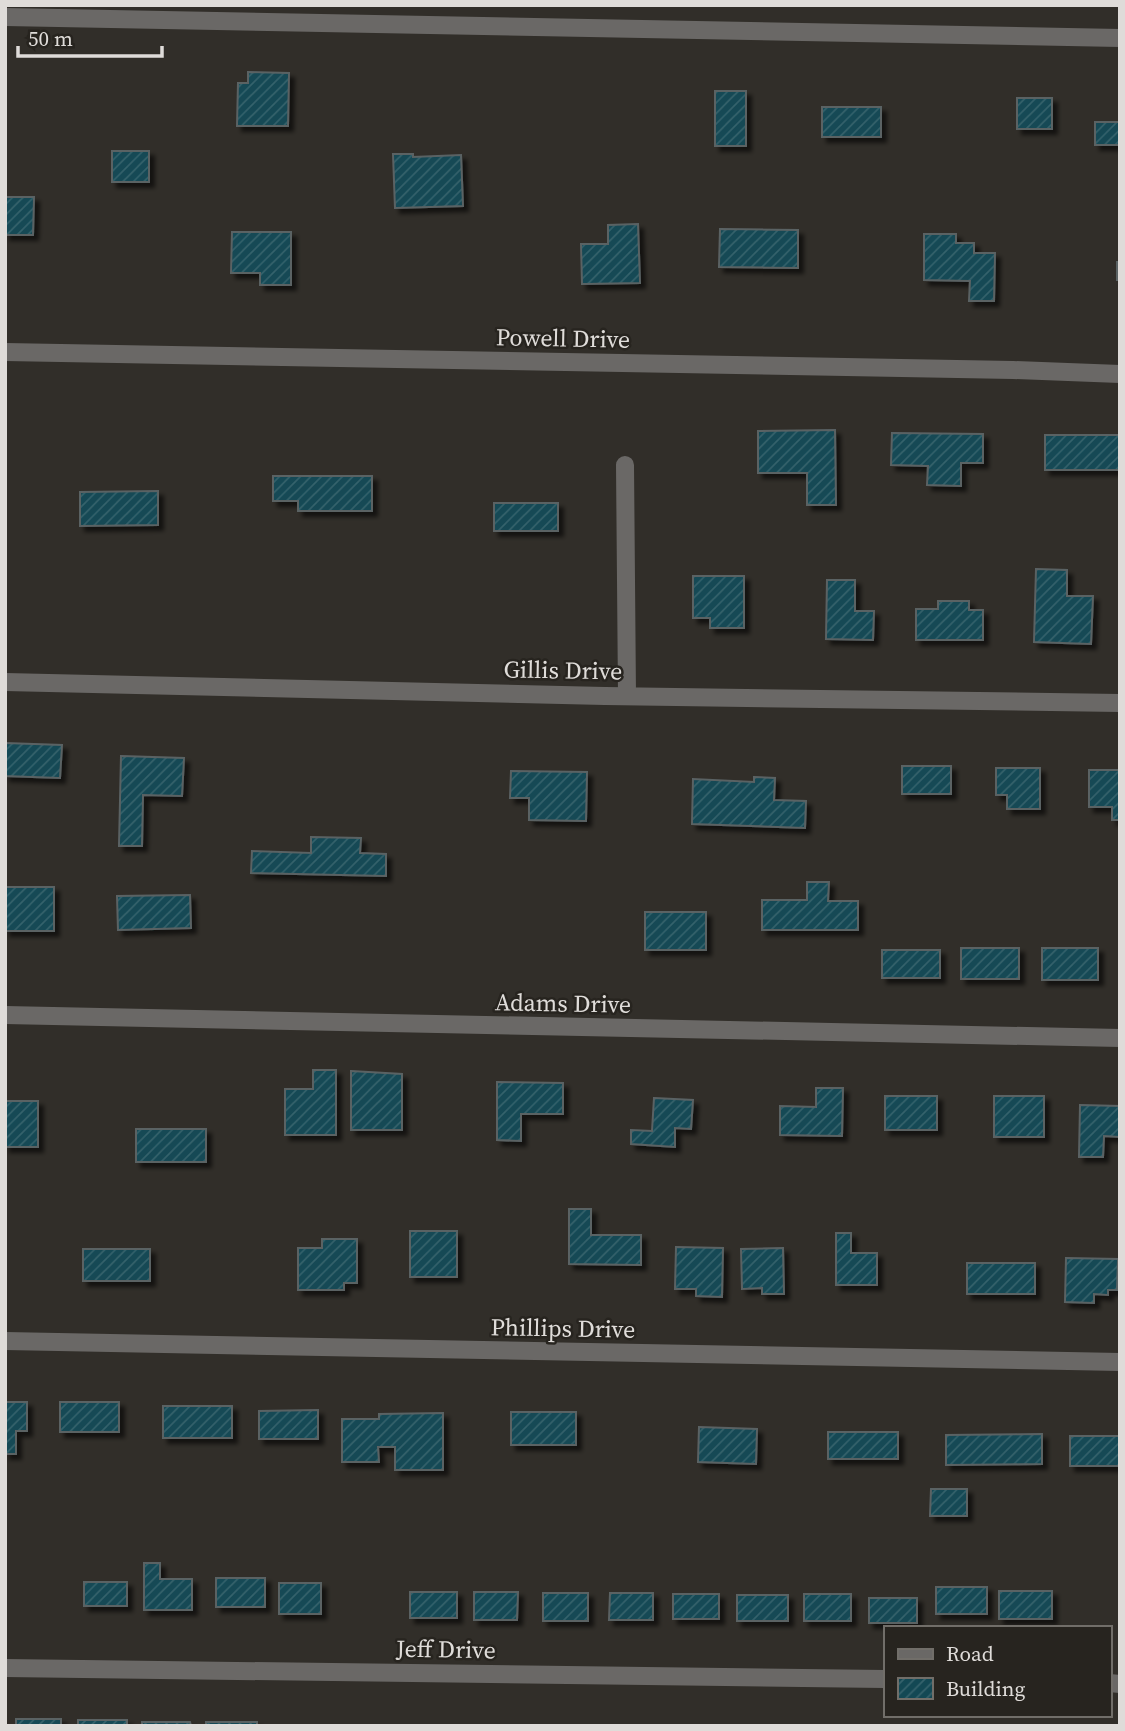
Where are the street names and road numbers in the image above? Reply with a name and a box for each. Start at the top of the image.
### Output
street label: Powell Drive [495,320,631,356]
street label: Gillis Drive [503,652,623,688]
street label: Adams Drive [495,985,631,1021]
street label: Phillips Drive [490,1310,636,1346]
street label: Jeff Drive [395,1632,496,1666]

